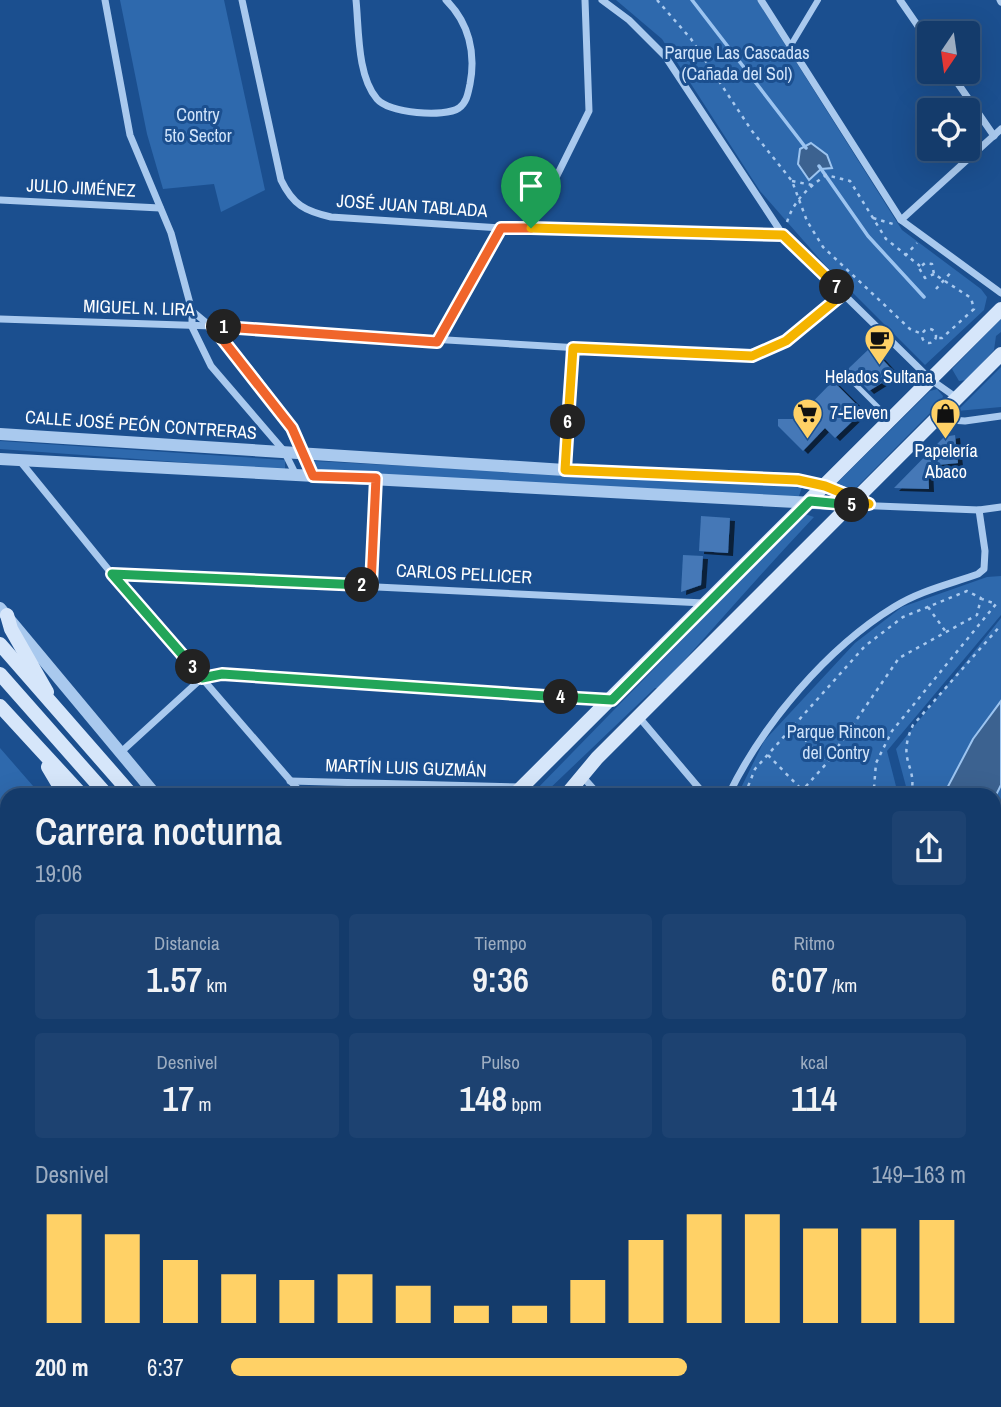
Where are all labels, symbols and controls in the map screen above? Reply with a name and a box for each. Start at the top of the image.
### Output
north arrow [917,21,980,84]
map controls [917,21,980,161]
park label: Parque Las Cascadas (Cañada del Sol) [664,40,810,86]
button: locate [917,98,980,161]
park label: Contry 5to Sector [164,102,232,148]
pin [501,156,561,228]
icon: arrive [512,167,550,205]
street label: JULIO JIMÉNEZ [26,172,136,203]
street label: JOSÉ JUAN TABLADA [336,188,488,223]
pin: 7 [820,270,854,304]
text: 7 [832,273,841,299]
street label: MIGUEL N. LIRA [83,293,195,322]
pin: 1 [206,310,242,344]
text: 1 [219,313,228,339]
cafe icon: Helados Sultana [862,322,896,366]
place label: Helados Sultana [825,364,933,389]
supermarket icon: 7-Eleven [790,396,824,440]
shop icon: Papelería Abaco [929,396,963,440]
place label: 7-Eleven [830,400,888,425]
street label: CALLE JOSÉ PEÓN CONTRERAS [24,404,258,445]
pin: 6 [550,404,586,440]
text: 6 [563,408,572,434]
place label: Papelería Abaco [914,438,978,484]
pin: 5 [834,488,870,522]
text: 5 [847,491,856,517]
street label: CARLOS PELLICER [395,557,533,590]
pin: 2 [344,568,380,602]
text: 2 [357,571,366,597]
pin: 3 [176,650,210,684]
text: 3 [188,653,197,679]
pin: 4 [544,680,578,714]
text: 4 [556,683,565,709]
park label: Parque Rincon del Contry [787,719,885,765]
street label: MARTÍN LUIS GUZMÁN [325,752,487,783]
text: Carrera nocturna [35,806,282,857]
button: share [892,811,966,885]
text: 19:06 [35,858,82,889]
text: Distancia [154,930,220,956]
text: Tiempo [474,930,527,956]
text: Ritmo [793,930,835,956]
text: 1.57 [146,956,202,1003]
text: 9:36 [472,956,529,1003]
text: 6:07 [771,956,828,1003]
text: km [202,972,227,998]
text: /km [828,972,857,998]
text: Desnivel [157,1049,217,1075]
text: Pulso [481,1049,520,1075]
text: kcal [800,1049,828,1075]
text: 17 [162,1075,194,1122]
text: 148 [459,1075,507,1122]
text: 114 [791,1075,837,1122]
text: m [194,1091,211,1117]
text: bpm [507,1091,542,1117]
text: Desnivel [35,1159,108,1190]
text: 149–163 m [872,1159,966,1190]
text: 200 m [35,1352,88,1383]
text: 6:37 [147,1352,184,1383]

